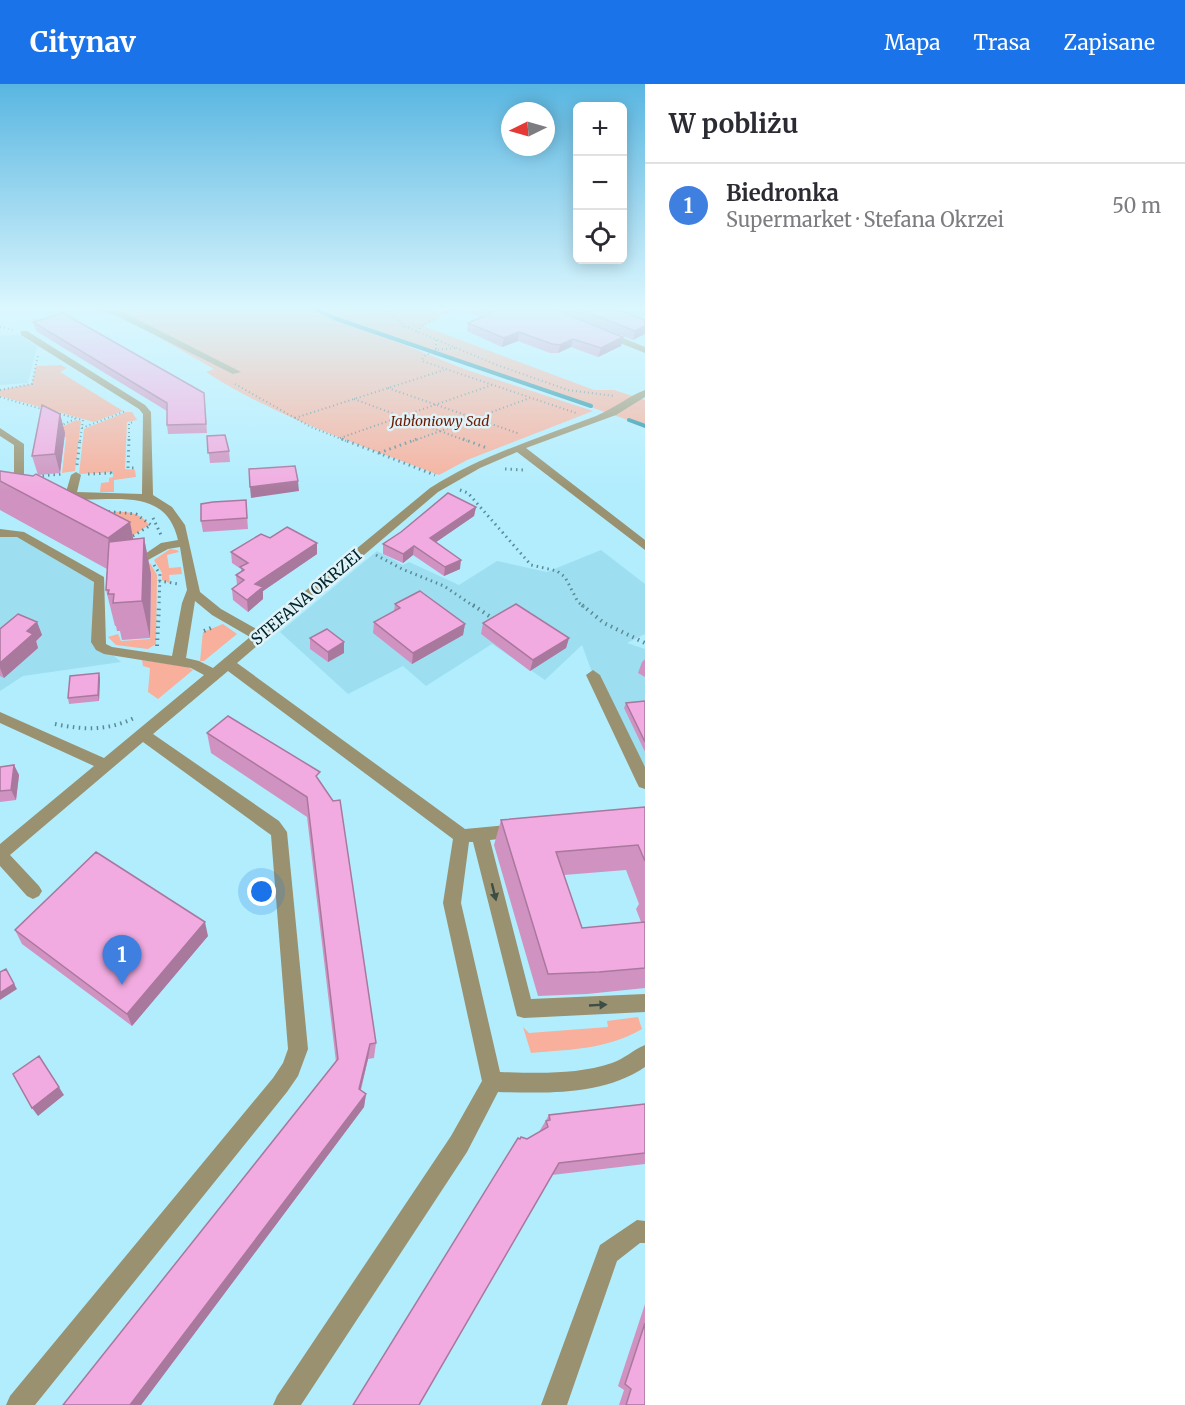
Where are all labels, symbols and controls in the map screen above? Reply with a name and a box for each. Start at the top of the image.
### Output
text: Citynav [30,24,136,60]
text: Mapa [884,29,941,56]
text: Trasa [974,29,1031,56]
text: Zapisane [1064,29,1155,56]
north arrow [501,102,555,156]
map controls [573,102,627,264]
button: + [573,102,627,156]
text: W pobliżu [669,107,798,140]
button: − [573,156,627,210]
text: Biedronka [726,179,839,207]
text: 1 [684,193,693,218]
text: 50 m [1112,193,1161,218]
text: Supermarket · Stefana Okrzei [726,207,1004,232]
button: locate [573,210,627,264]
park label: Jabłoniowy Sad [389,412,489,430]
street label: STEFANA OKRZEI [247,545,365,649]
your location [247,877,276,906]
one-way arrow [490,883,499,901]
pin: 1 [102,936,142,985]
one-way arrow [588,1001,607,1010]

